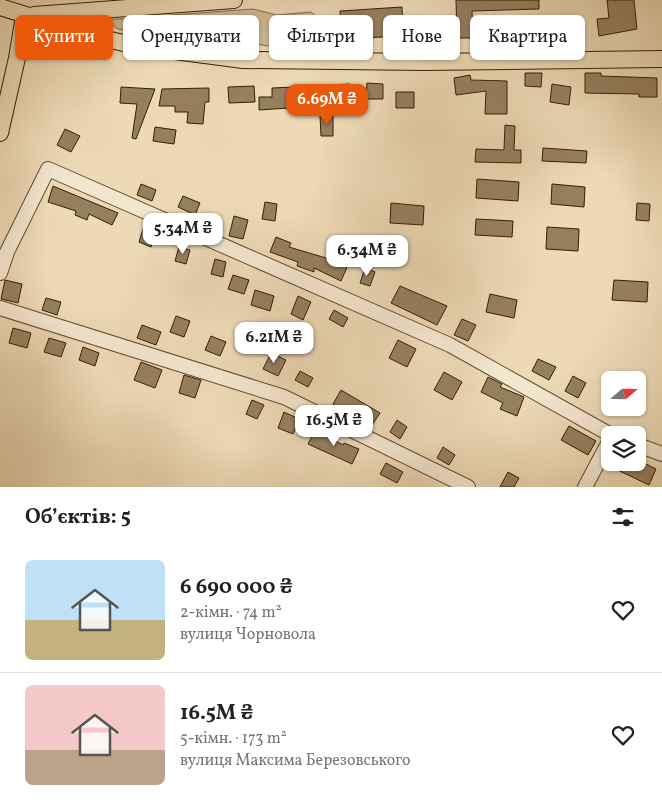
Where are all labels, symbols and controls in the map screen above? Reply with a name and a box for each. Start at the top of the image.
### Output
chip: Купити [15,15,113,60]
chip: Орендувати [123,15,259,60]
chip: Фільтри [269,15,373,60]
chip: Нове [383,15,460,60]
chip: Квартира [470,15,585,60]
pin: 6.69M ₴ [281,84,373,126]
text: 6.69M ₴ [297,89,357,111]
pin: 5.34M ₴ [137,212,229,255]
text: 5.34M ₴ [154,218,212,240]
pin: 6.34M ₴ [321,234,413,277]
text: 6.34M ₴ [337,240,397,262]
pin: 6.21M ₴ [228,322,320,364]
text: 6.21M ₴ [246,327,302,349]
north arrow [601,371,646,416]
map controls [601,371,646,471]
pin: 16.5M ₴ [288,404,380,447]
text: 16.5M ₴ [306,410,362,432]
button: layers [601,426,646,471]
text: Об’єктів: 5 [25,503,131,532]
icon: filters [609,503,637,531]
text: 6 690 000 ₴ [180,573,293,602]
icon: home [65,580,125,640]
icon: heart [609,596,637,624]
text: 2-кімн. · 74 m² [180,602,282,624]
text: вулиця Чорновола [180,624,316,646]
text: 16.5M ₴ [180,699,254,728]
icon: home [65,705,125,765]
icon: heart [609,721,637,749]
text: 5-кімн. · 173 m² [180,728,287,750]
text: вулиця Максима Березовського [180,750,411,772]

